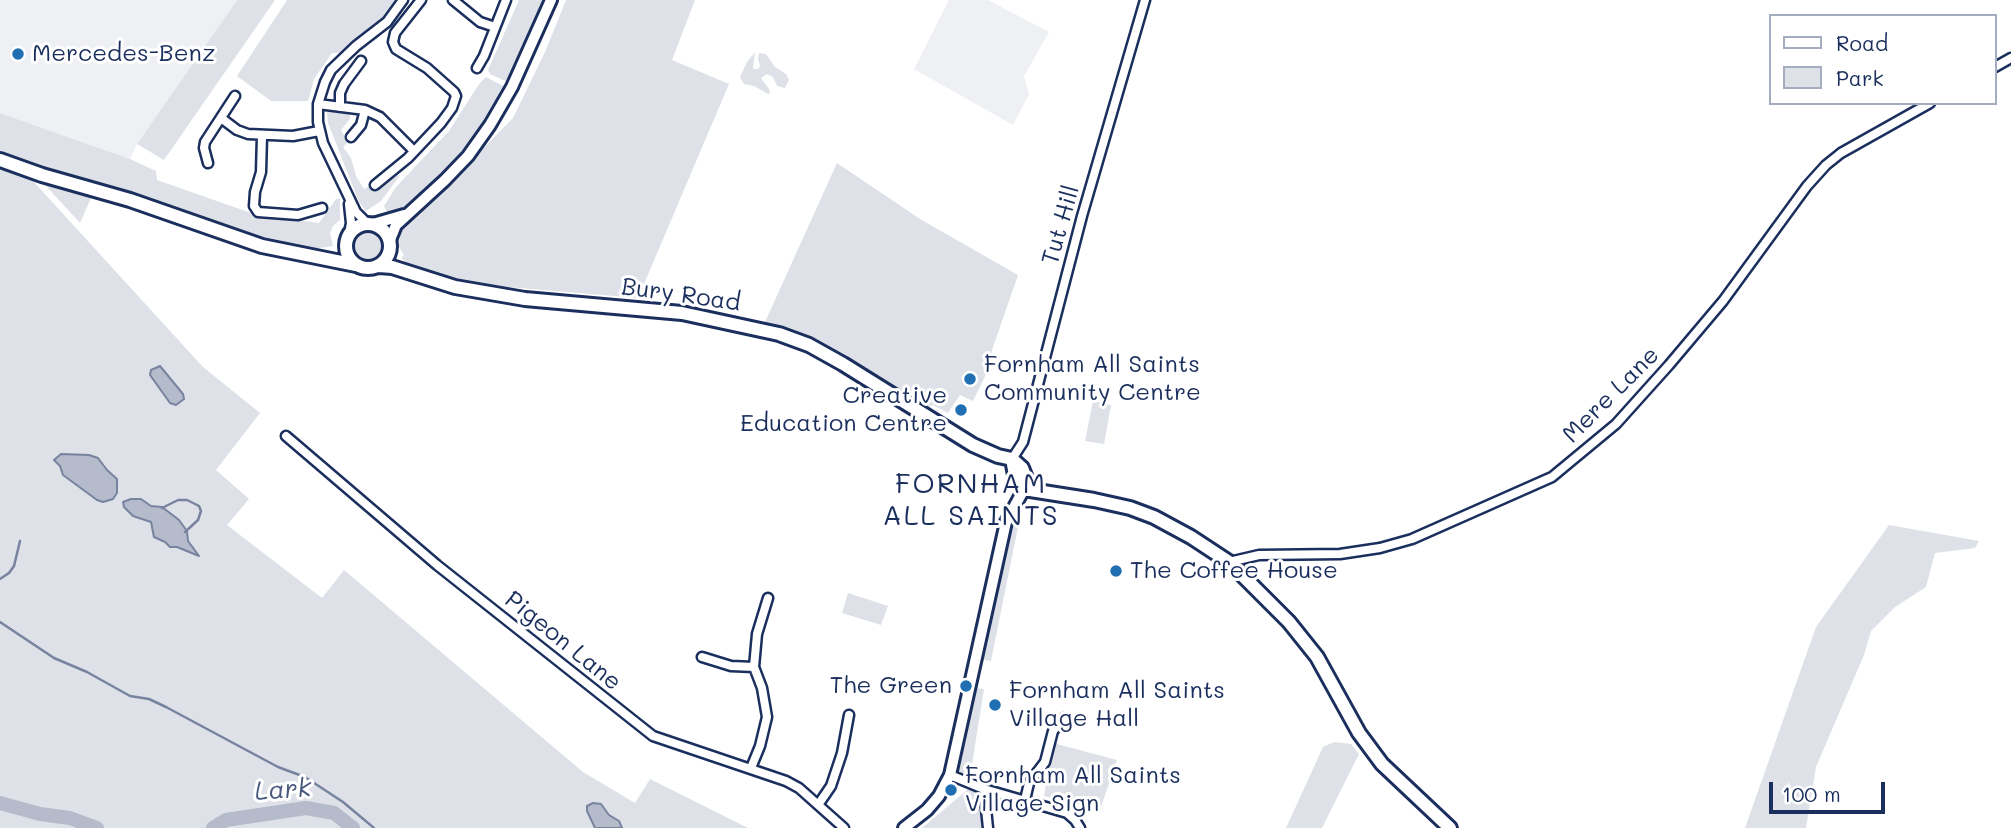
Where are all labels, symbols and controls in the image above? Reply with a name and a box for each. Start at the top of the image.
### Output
legend [1770,14,1997,105]
text: Road [1836,29,1888,56]
place label: Mercedes-Benz [32,40,215,68]
marker: Mercedes-Benz [10,46,26,62]
text: Park [1836,64,1884,91]
street label: Tut Hill [1036,182,1086,268]
street label: Bury Road [620,272,742,318]
street label: Mere Lane [1557,341,1665,449]
place label: Fornham All Saints Community Centre [984,351,1201,407]
marker: Fornham All Saints Community Centre [962,371,978,387]
place label: Creative Education Centre [740,382,947,438]
marker: Creative Education Centre [953,402,969,418]
district label: FORNHAM ALL SAINTS [884,467,1058,533]
place label: The Coffee House [1130,557,1338,585]
marker: The Coffee House [1108,563,1124,579]
street label: Pigeon Lane [499,585,627,697]
place label: The Green [830,672,952,700]
place label: Fornham All Saints Village Hall [1009,677,1225,733]
marker: The Green [958,678,974,694]
marker: Fornham All Saints Village Hall [987,697,1003,713]
place label: Fornham All Saints Village Sign [965,762,1181,818]
scale bar [1773,768,1888,812]
water label: Lark [254,772,312,808]
text: 100 m [1782,780,1841,807]
marker: Fornham All Saints Village Sign [943,782,959,798]

